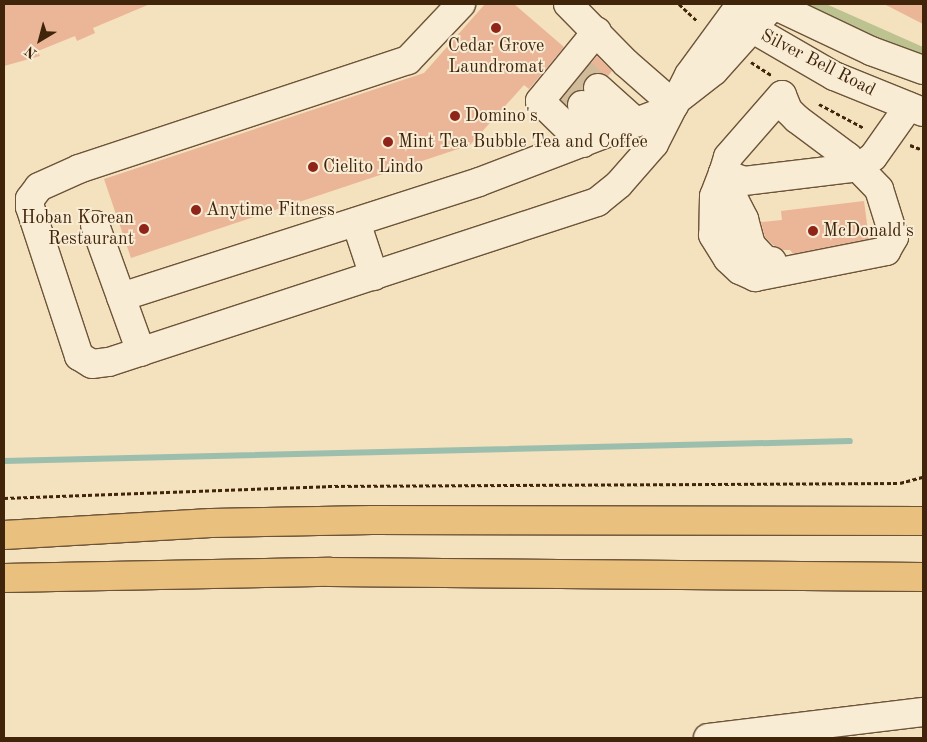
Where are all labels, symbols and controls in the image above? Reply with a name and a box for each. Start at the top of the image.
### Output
north arrow [15,15,65,65]
marker: Cedar Grove Laundromat [490,22,502,34]
street label: Silver Bell Road [757,25,879,101]
place label: Cedar Grove Laundromat [448,36,544,78]
text: N [22,43,39,61]
place label: Domino's [465,105,538,127]
marker: Domino's [449,110,461,122]
place label: Mint Tea Bubble Tea and Coffee [398,131,648,153]
marker: Mint Tea Bubble Tea and Coffee [382,136,394,148]
place label: Cielito Lindo [323,156,423,178]
marker: Cielito Lindo [307,161,319,173]
place label: Anytime Fitness [206,199,335,221]
marker: Anytime Fitness [190,204,202,216]
place label: Hoban Korean Restaurant [21,208,134,250]
place label: McDonald's [823,220,914,242]
marker: Hoban Korean Restaurant [138,223,150,235]
marker: McDonald's [807,225,819,237]

